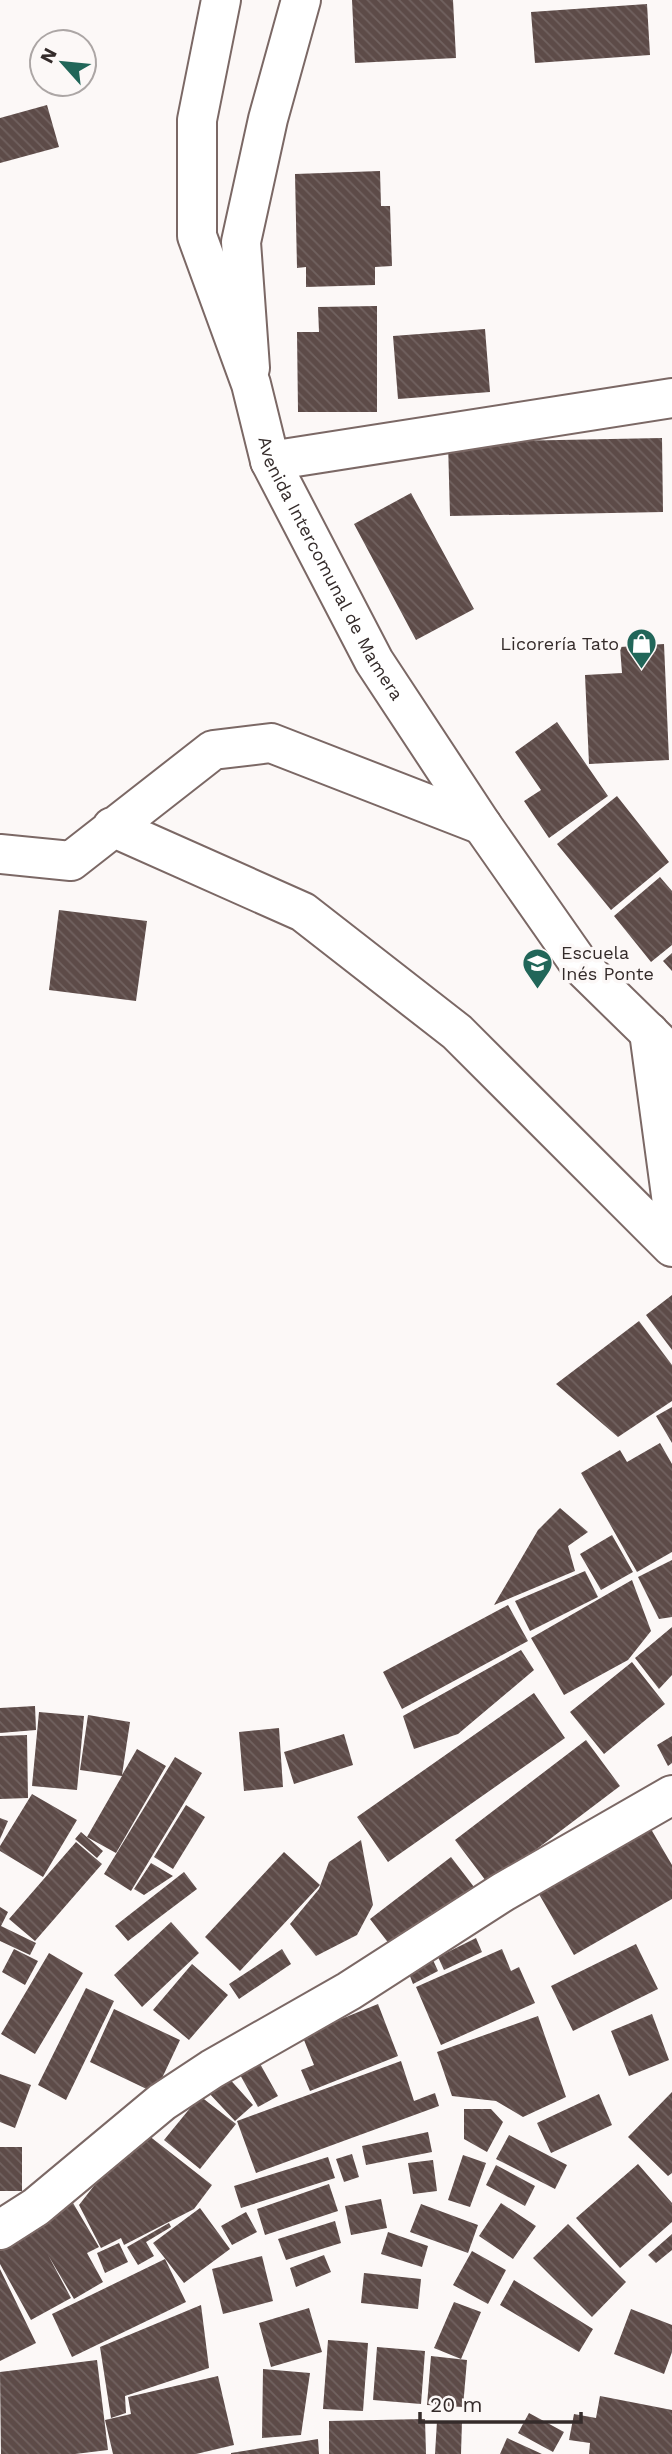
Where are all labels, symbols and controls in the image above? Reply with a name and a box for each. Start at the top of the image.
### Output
north arrow [28,28,98,98]
text: N [35,44,62,67]
street label: Avenida Intercomunal de Mamera [254,434,408,704]
shop icon: Licorería Tato [625,627,659,671]
place label: Licorería Tato [500,633,619,654]
place label: Escuela Inés Ponte [561,942,654,984]
school or university icon: Escuela Inés Ponte [521,946,555,990]
scale bar [420,2380,581,2424]
text: 20 m [430,2392,482,2417]

